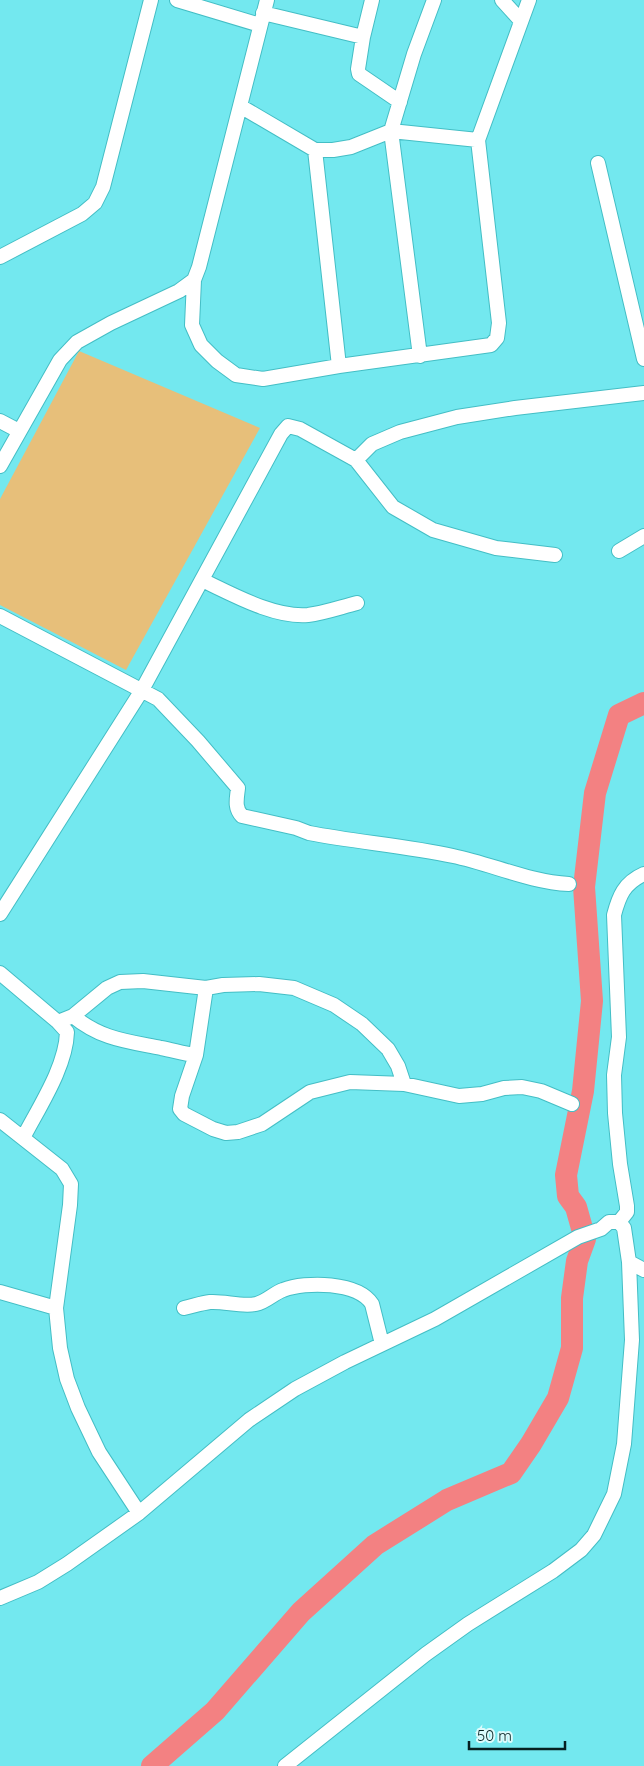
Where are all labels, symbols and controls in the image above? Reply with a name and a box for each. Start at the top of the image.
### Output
scale bar [469,1718,565,1750]
text: 50 m [477,1726,512,1745]

